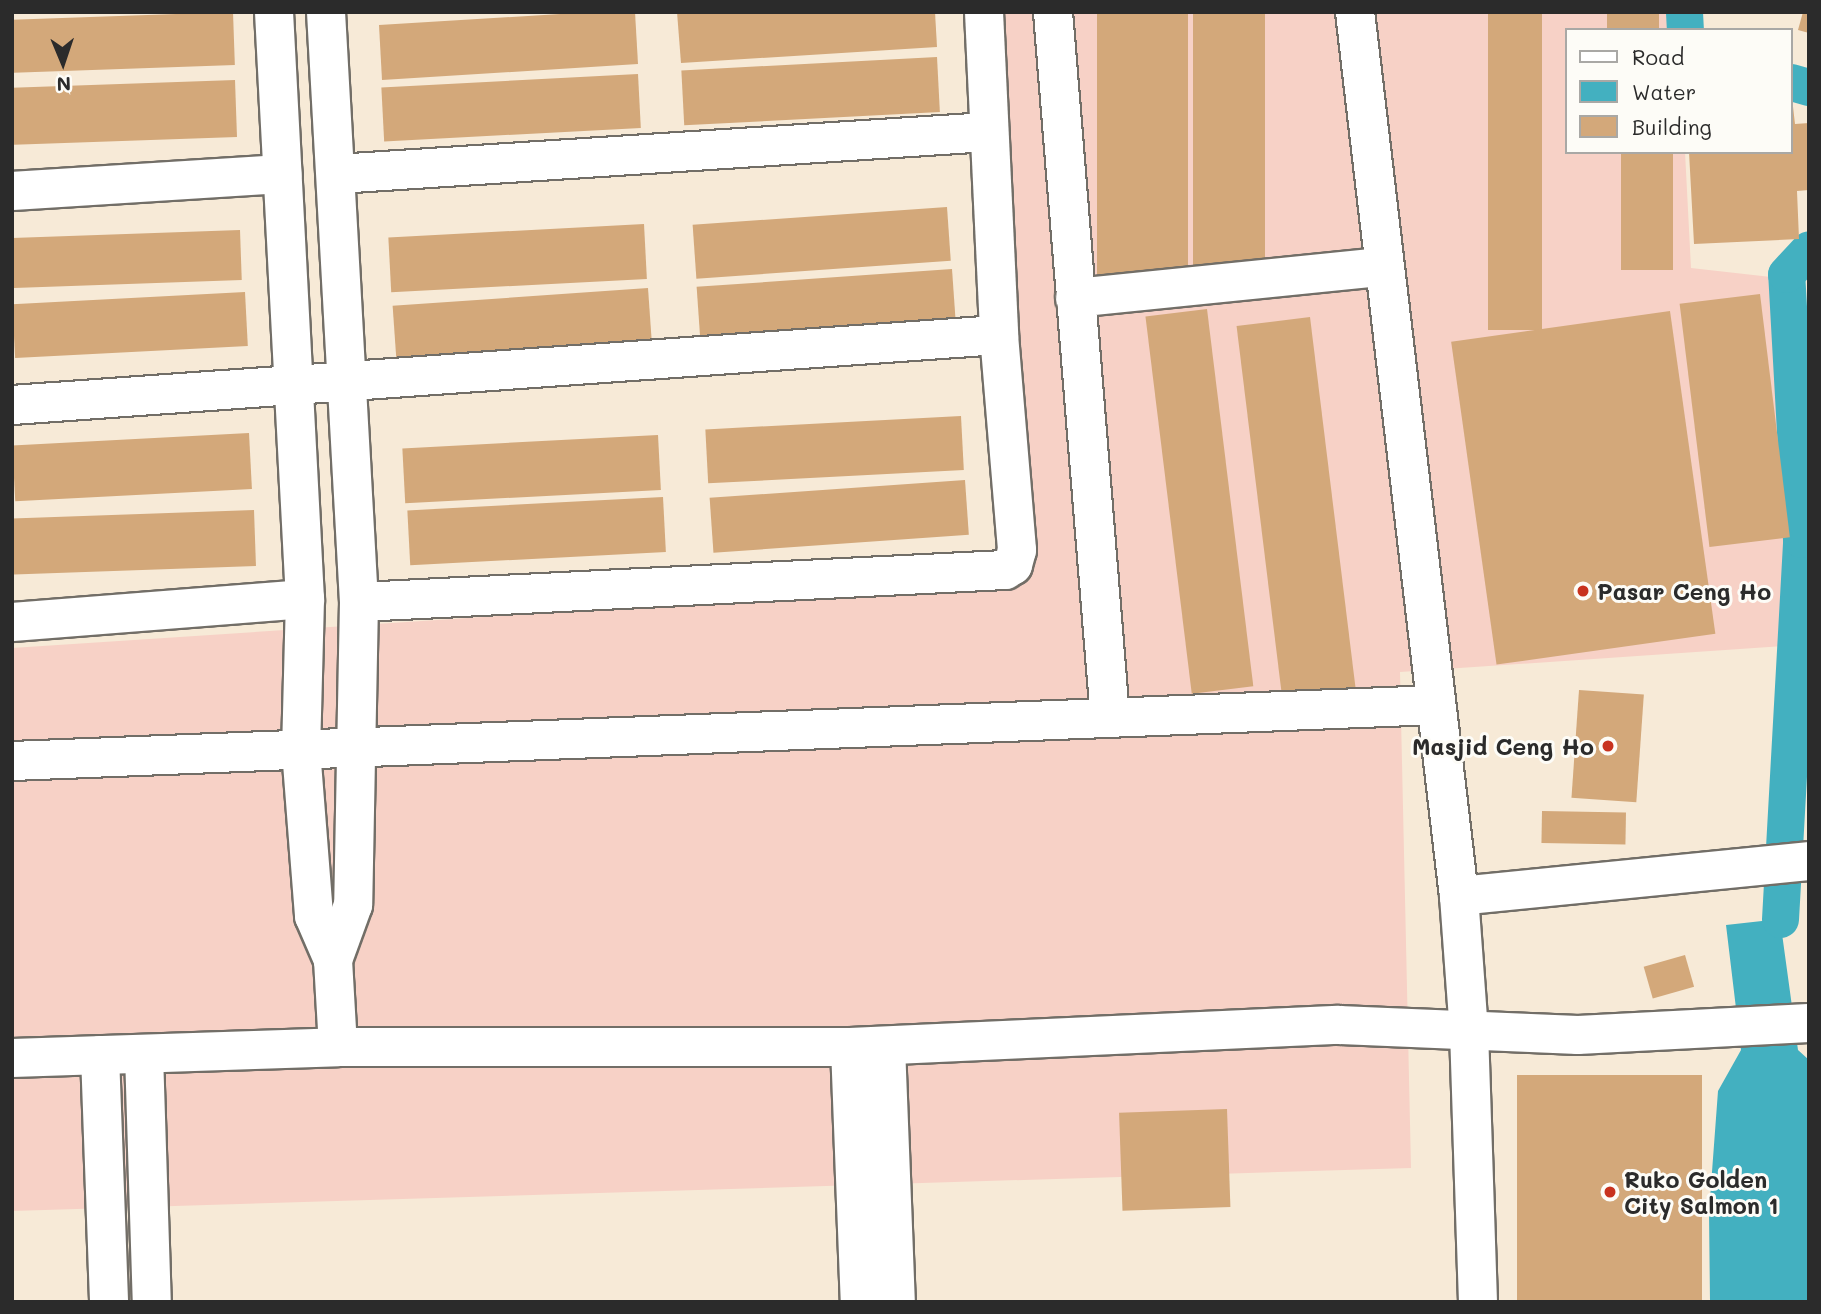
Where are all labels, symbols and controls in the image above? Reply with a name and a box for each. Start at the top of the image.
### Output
north arrow [28,28,98,98]
legend [1566,28,1793,154]
text: Road [1632,43,1684,70]
text: N [56,72,71,97]
text: Water [1632,78,1696,105]
text: Building [1632,113,1712,140]
place label: Pasar Ceng Ho [1597,577,1771,605]
marker: Pasar Ceng Ho [1575,583,1591,599]
place label: Masjid Ceng Ho [1412,732,1594,760]
marker: Masjid Ceng Ho [1600,738,1616,754]
place label: Ruko Golden City Salmon 1 [1624,1165,1778,1219]
marker: Ruko Golden City Salmon 1 [1602,1184,1618,1200]

